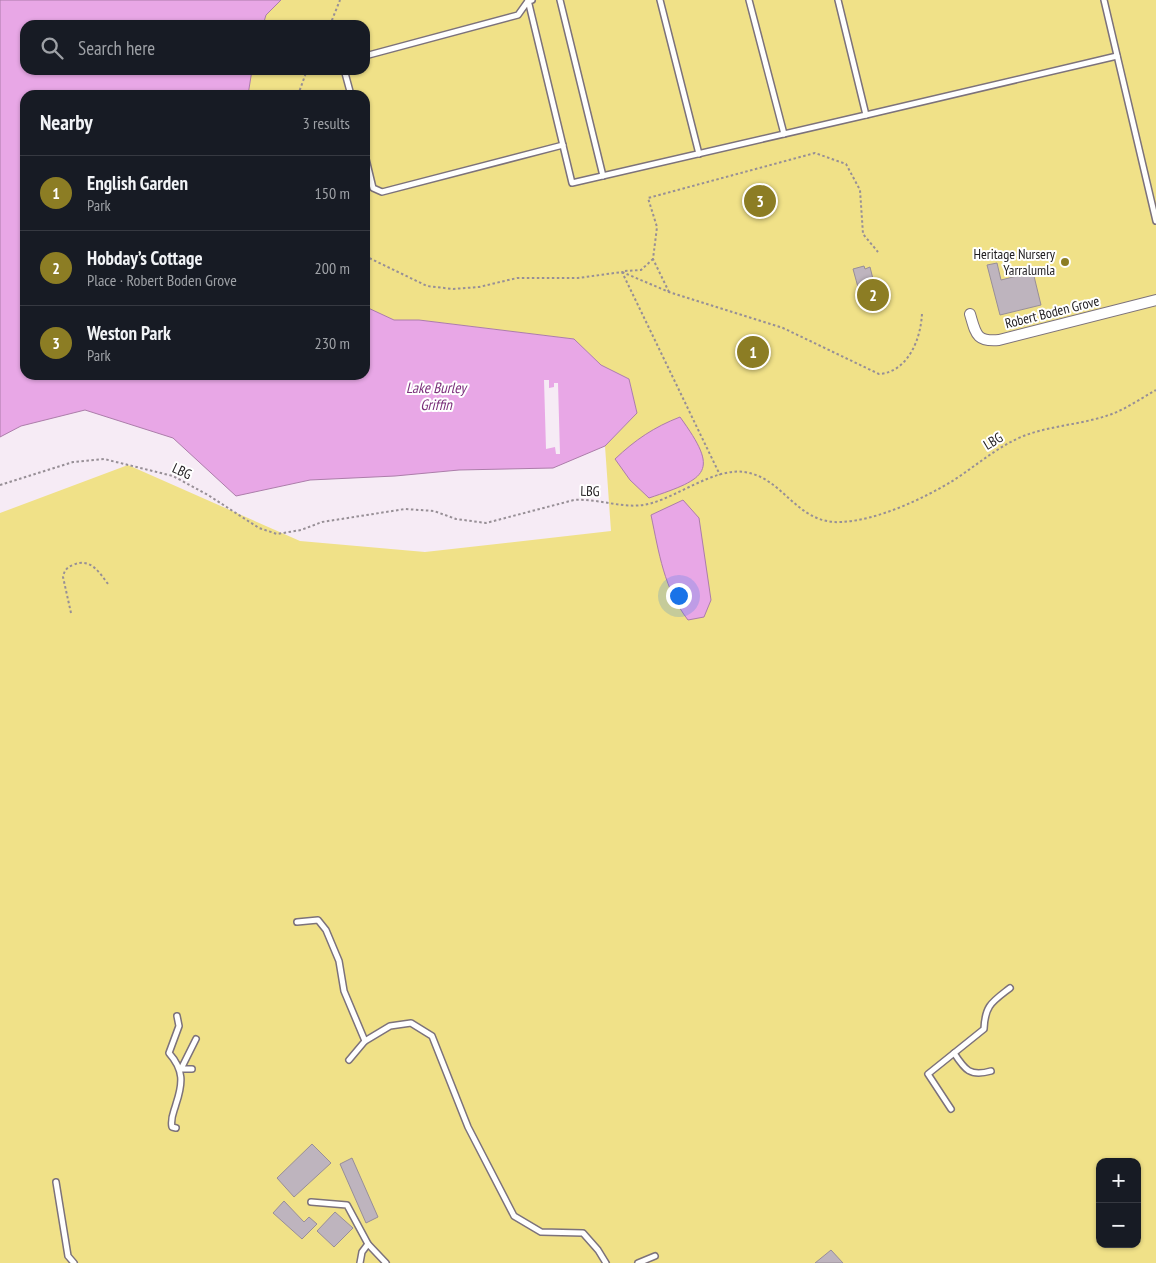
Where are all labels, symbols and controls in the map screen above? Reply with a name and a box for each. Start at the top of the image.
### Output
search box [20,20,370,75]
icon: search [38,34,66,62]
text: Search here [78,36,155,60]
text: Nearby [40,109,93,136]
text: 3 results [303,113,350,133]
text: English Garden [87,171,188,195]
pin: 3 [744,182,776,220]
text: 1 [52,183,60,203]
text: 150 m [315,183,350,203]
text: Park [87,195,111,215]
place label: Heritage Nursery Yarralumla [974,245,1056,279]
text: Hobday’s Cottage [87,246,203,270]
marker: Heritage Nursery Yarralumla [1059,256,1071,268]
text: 2 [52,258,60,278]
text: 200 m [315,258,350,278]
text: Place · Robert Boden Grove [87,270,237,290]
pin: 2 [857,276,889,314]
street label: Robert Boden Grove [1003,292,1101,332]
text: Weston Park [87,321,171,345]
text: 3 [52,333,60,353]
text: 230 m [315,333,350,353]
pin: 1 [737,333,769,371]
text: Park [87,345,111,365]
water label: Lake Burley Griffin [406,378,468,414]
street label: LBG [980,428,1006,454]
street label: LBG [169,459,195,483]
street label: LBG [580,482,600,500]
your location [666,583,692,609]
map controls [1096,1158,1141,1248]
button: + [1096,1158,1141,1203]
button: − [1096,1203,1141,1248]

